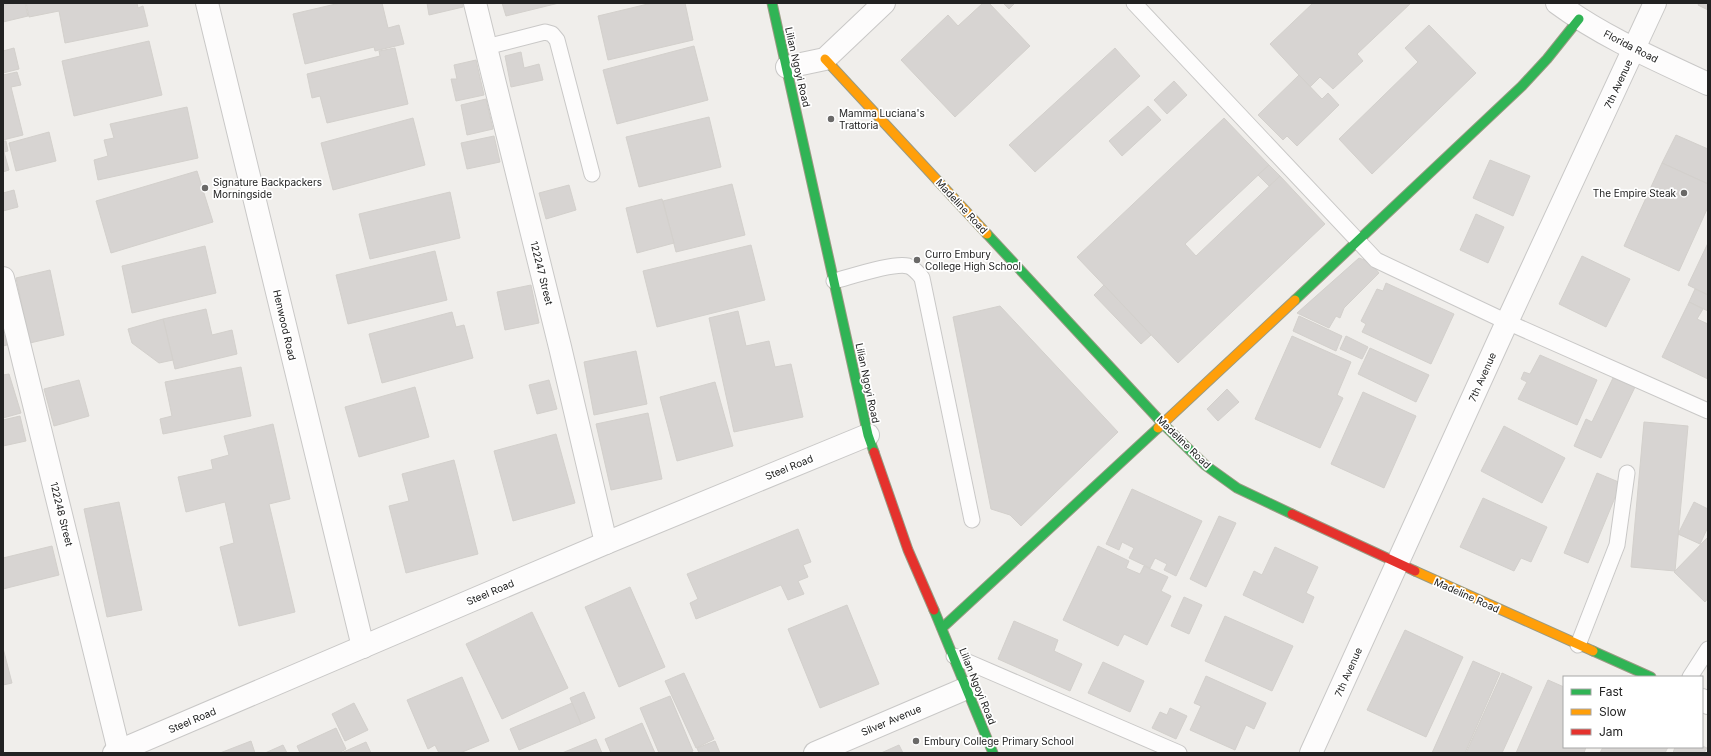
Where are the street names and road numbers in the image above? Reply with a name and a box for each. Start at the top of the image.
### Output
street label: Lilian Ngoyi Road [783,26,813,108]
street label: Florida Road [1602,27,1660,65]
street label: 7th Avenue [1601,57,1635,110]
street label: Madeline Road [934,176,990,236]
street label: 122247 Street [528,240,556,307]
street label: Henwood Road [271,288,299,362]
street label: Lilian Ngoyi Road [854,342,882,424]
street label: 7th Avenue [1466,350,1498,404]
street label: Madeline Road [1155,413,1213,471]
street label: Steel Road [763,452,815,482]
street label: 122248 Street [48,481,76,548]
street label: Madeline Road [1433,575,1501,615]
street label: Steel Road [464,577,516,607]
street label: 7th Avenue [1332,645,1364,699]
street label: Lilian Ngoyi Road [957,646,999,726]
street label: Silver Avenue [859,702,923,738]
street label: Steel Road [166,705,218,735]

